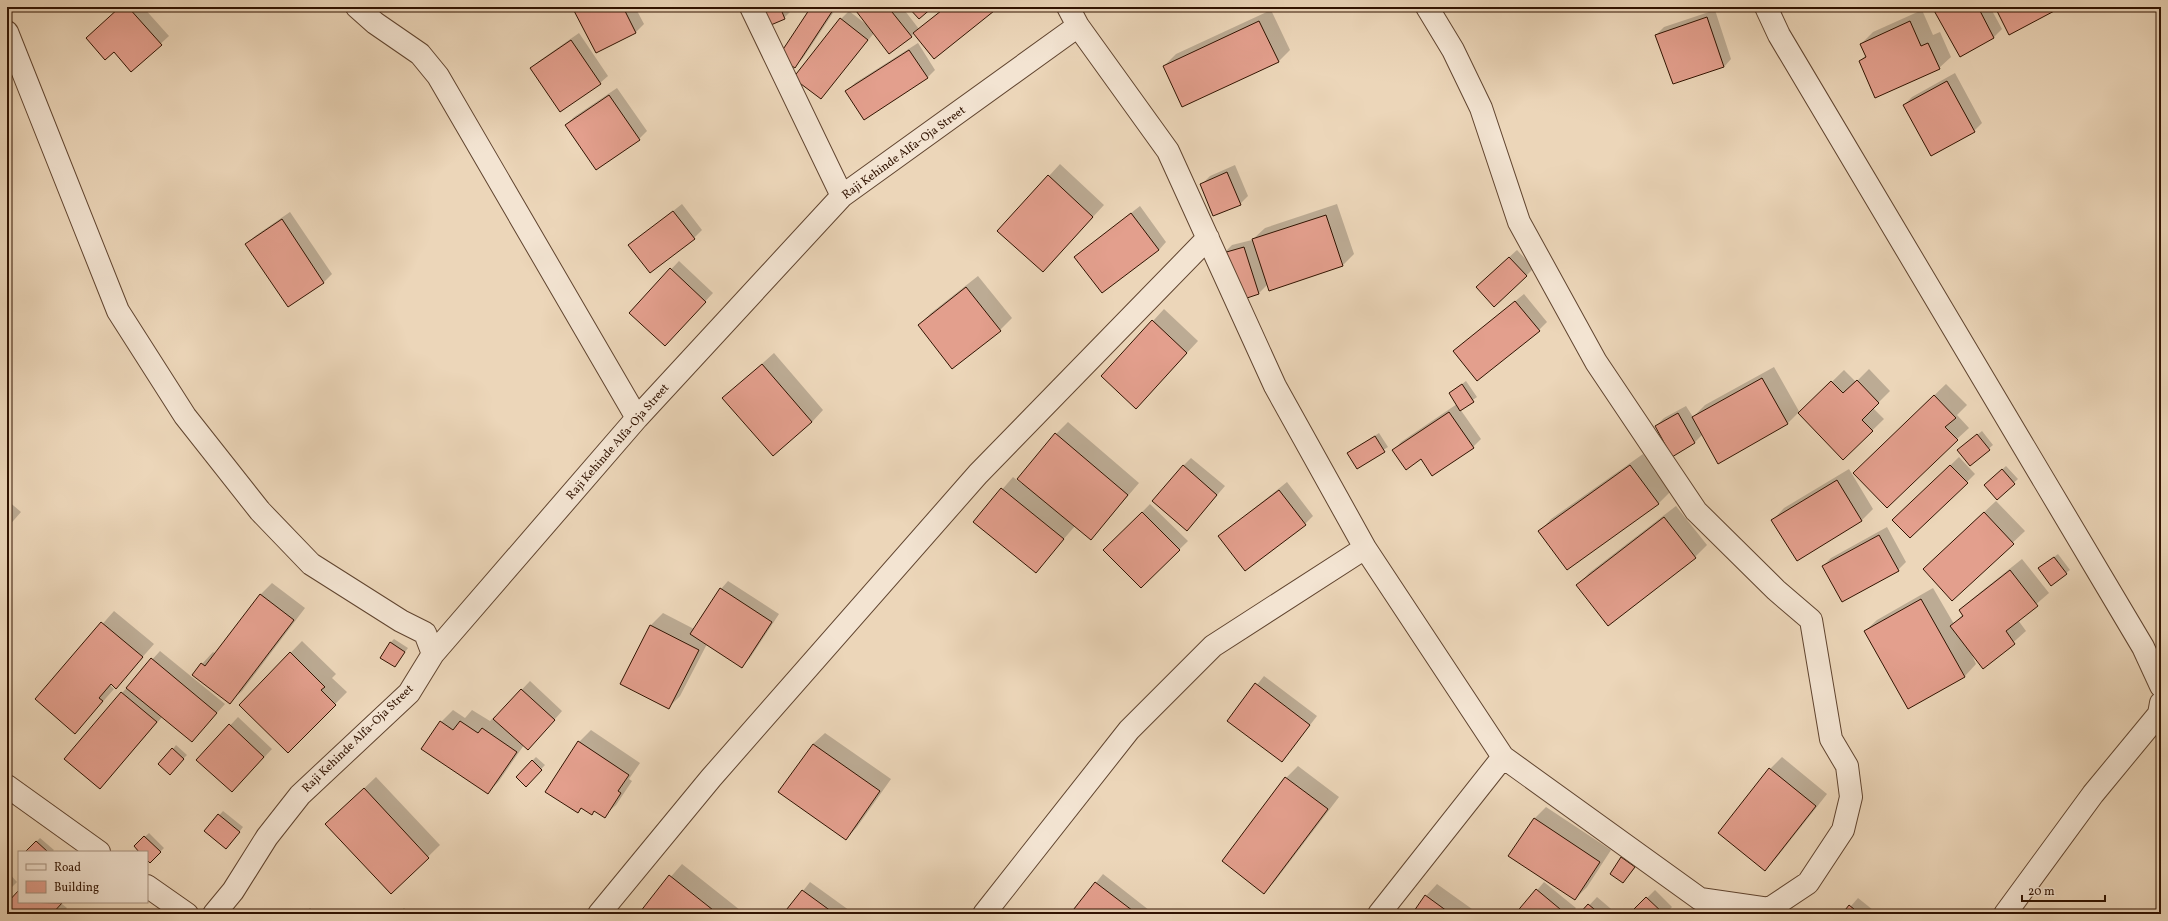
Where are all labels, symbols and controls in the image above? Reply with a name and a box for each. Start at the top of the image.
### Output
street label: Raji Kehinde Alfa-Oja Street [839,103,969,203]
street label: Raji Kehinde Alfa-Oja Street [563,380,673,504]
street label: Raji Kehinde Alfa-Oja Street [299,681,417,797]
legend [18,851,148,903]
text: Road [54,860,81,876]
scale bar [2022,877,2105,903]
text: Building [54,880,99,896]
text: 20 m [2028,884,2055,900]

